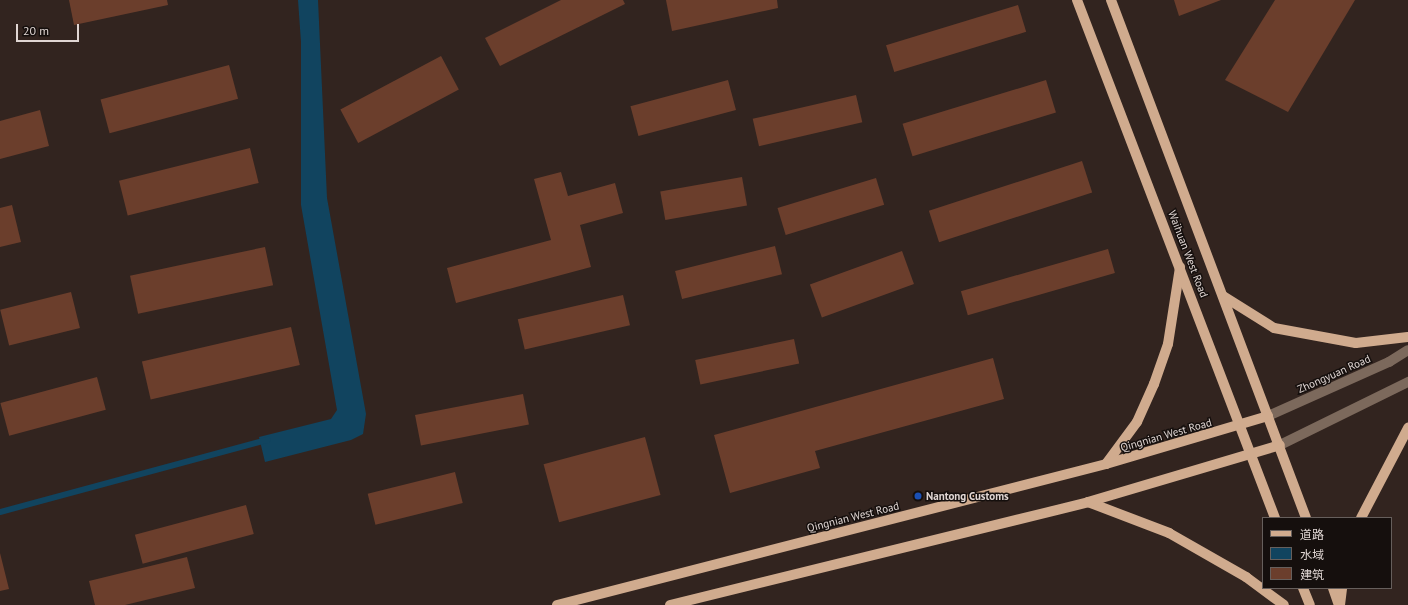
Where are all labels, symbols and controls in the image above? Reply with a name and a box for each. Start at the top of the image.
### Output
scale bar [18,16,81,42]
text: 20 m [23,23,49,38]
street label: Waihuan West Road [1165,209,1211,299]
street label: Zhongyuan Road [1295,352,1373,396]
street label: Qingnian West Road [1119,416,1213,454]
place label: Nantong Customs [926,489,1009,503]
marker: Nantong Customs [913,491,923,501]
street label: Qingnian West Road [806,499,900,535]
legend [1262,517,1392,589]
text: 道路 [1300,527,1324,542]
text: 水域 [1300,547,1324,562]
text: 建筑 [1300,567,1324,582]

